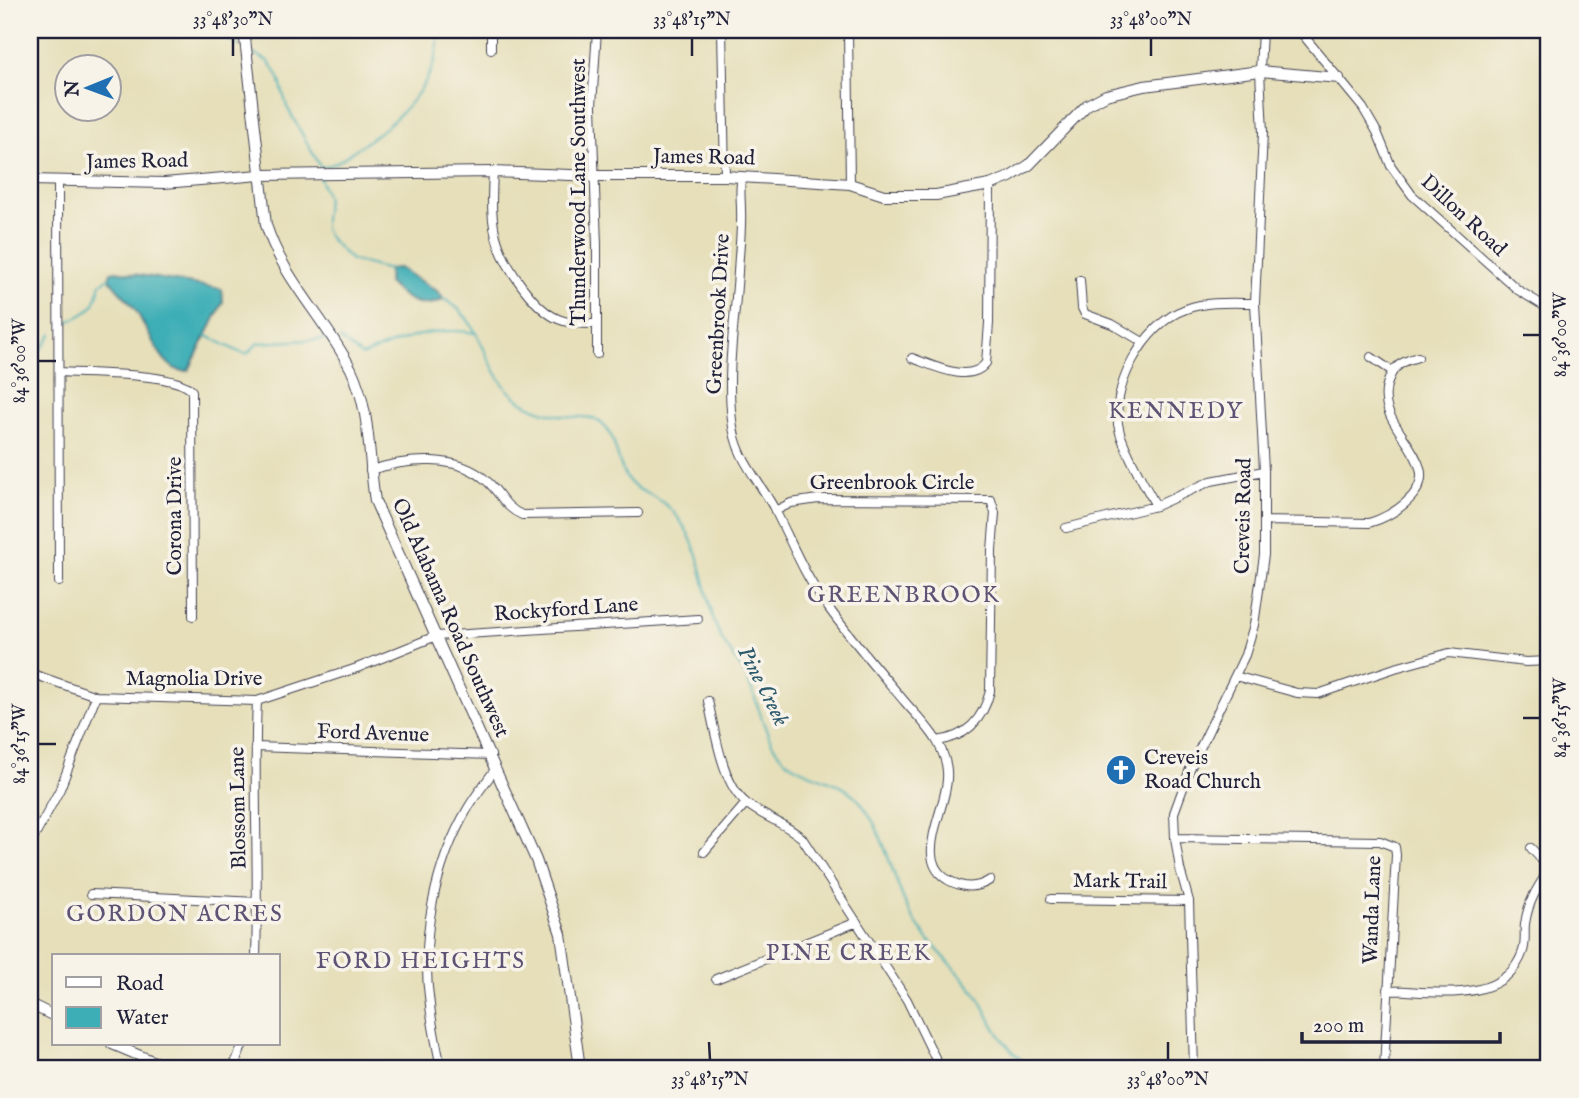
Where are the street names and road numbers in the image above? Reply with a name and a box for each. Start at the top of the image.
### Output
street label: Thunderwood Lane Southwest [566,58,593,326]
street label: James Road [651,144,756,172]
street label: James Road [84,148,189,176]
street label: Dillon Road [1414,169,1512,263]
street label: Greenbrook Drive [701,233,737,395]
street label: Corona Drive [162,456,189,576]
street label: Creveis Road [1229,457,1259,574]
street label: Greenbrook Circle [810,470,975,497]
street label: Old Alabama Road Southwest [385,494,515,742]
street label: Rockyford Lane [493,591,640,629]
street label: Magnolia Drive [126,666,263,693]
street label: Ford Avenue [317,719,430,749]
street label: Blossom Lane [224,746,254,870]
street label: Wanda Lane [1358,855,1388,965]
street label: Mark Trail [1073,868,1168,896]

